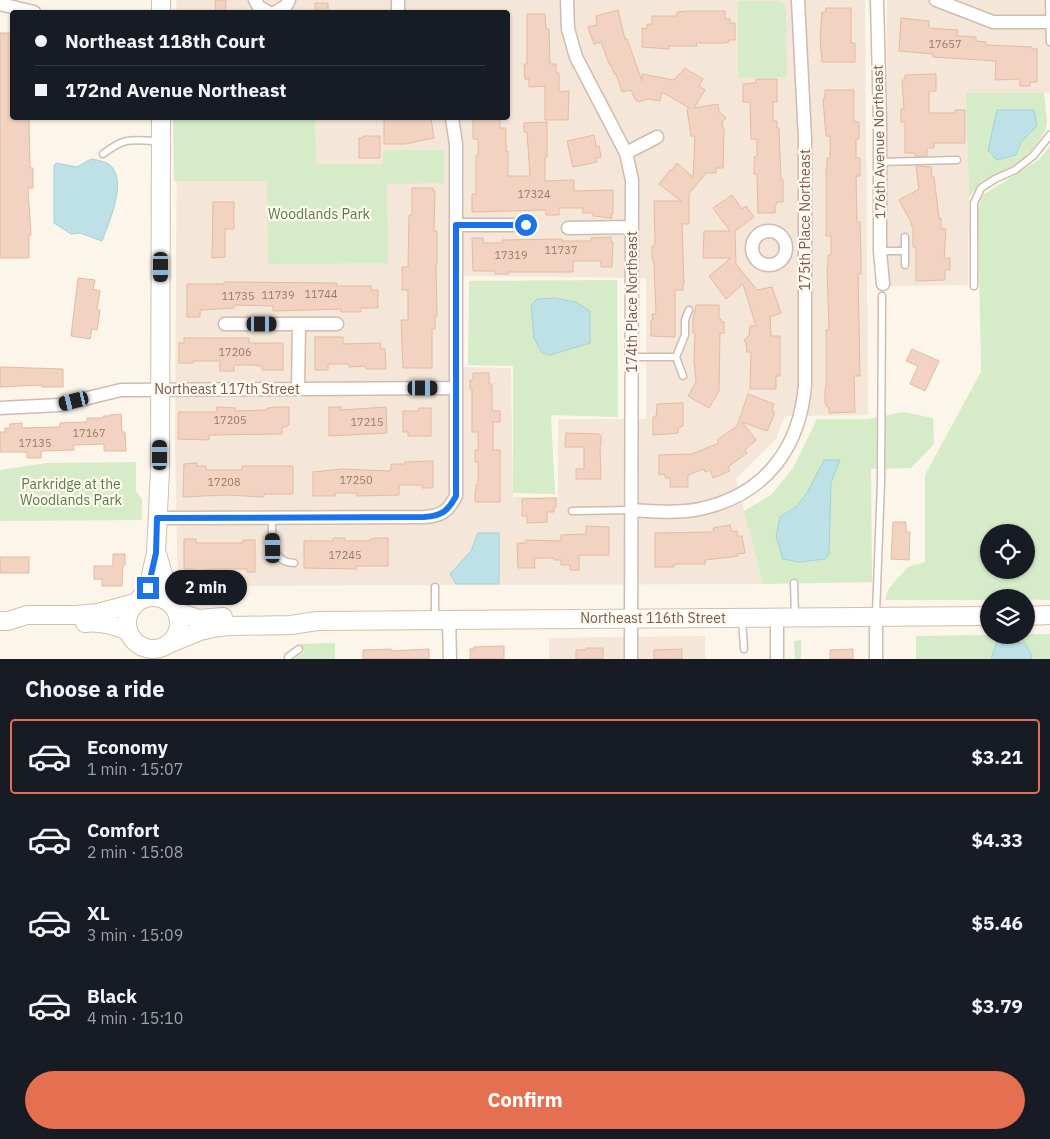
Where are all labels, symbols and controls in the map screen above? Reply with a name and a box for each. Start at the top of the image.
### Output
text: Northeast 118th Court [65,29,265,53]
house number: 17657 [929,37,962,51]
street label: 176th Avenue Northeast [869,65,889,219]
text: 172nd Avenue Northeast [65,78,287,102]
street label: 175th Place Northeast [796,149,814,291]
house number: 17324 [518,187,551,201]
park label: Woodlands Park [268,205,371,223]
route start [515,214,537,236]
street label: 174th Place Northeast [623,231,641,373]
house number: 11737 [545,243,578,257]
house number: 17319 [495,248,528,262]
car [153,252,168,282]
house number: 11744 [305,287,338,301]
house number: 11739 [262,288,295,302]
house number: 11735 [222,289,255,303]
car [247,317,277,332]
house number: 17206 [219,345,252,359]
street label: Northeast 117th Street [154,380,300,398]
car [408,381,438,396]
car [57,390,90,412]
house number: 17205 [214,413,247,427]
house number: 17215 [351,415,384,429]
house number: 17167 [73,426,106,440]
house number: 17135 [19,436,52,450]
car [152,440,167,470]
house number: 17250 [340,473,373,487]
park label: Parkridge at the Woodlands Park [20,475,123,509]
house number: 17208 [208,475,241,489]
map controls [980,524,1035,644]
button: locate [980,524,1035,579]
car [265,533,280,563]
house number: 17245 [329,548,362,562]
callout: 2 min [166,570,248,606]
route end [137,577,159,599]
text: 2 min [185,577,227,597]
button: layers [980,589,1035,644]
street label: Northeast 116th Street [580,609,726,627]
text: Choose a ride [25,674,165,703]
icon: car [27,734,72,779]
text: Economy [87,735,168,759]
text: $3.21 [971,745,1023,769]
text: 1 min · 15:07 [87,759,183,779]
icon: car [27,817,72,862]
text: Comfort [87,818,160,842]
text: $4.33 [971,828,1023,852]
text: 2 min · 15:08 [87,842,183,862]
icon: car [27,900,72,945]
text: XL [87,901,110,925]
text: $5.46 [971,911,1023,935]
text: 3 min · 15:09 [87,925,183,945]
icon: car [27,983,72,1028]
text: Black [87,984,137,1008]
text: $3.79 [971,994,1023,1018]
text: 4 min · 15:10 [87,1008,183,1028]
button: Confirm [25,1071,1025,1129]

